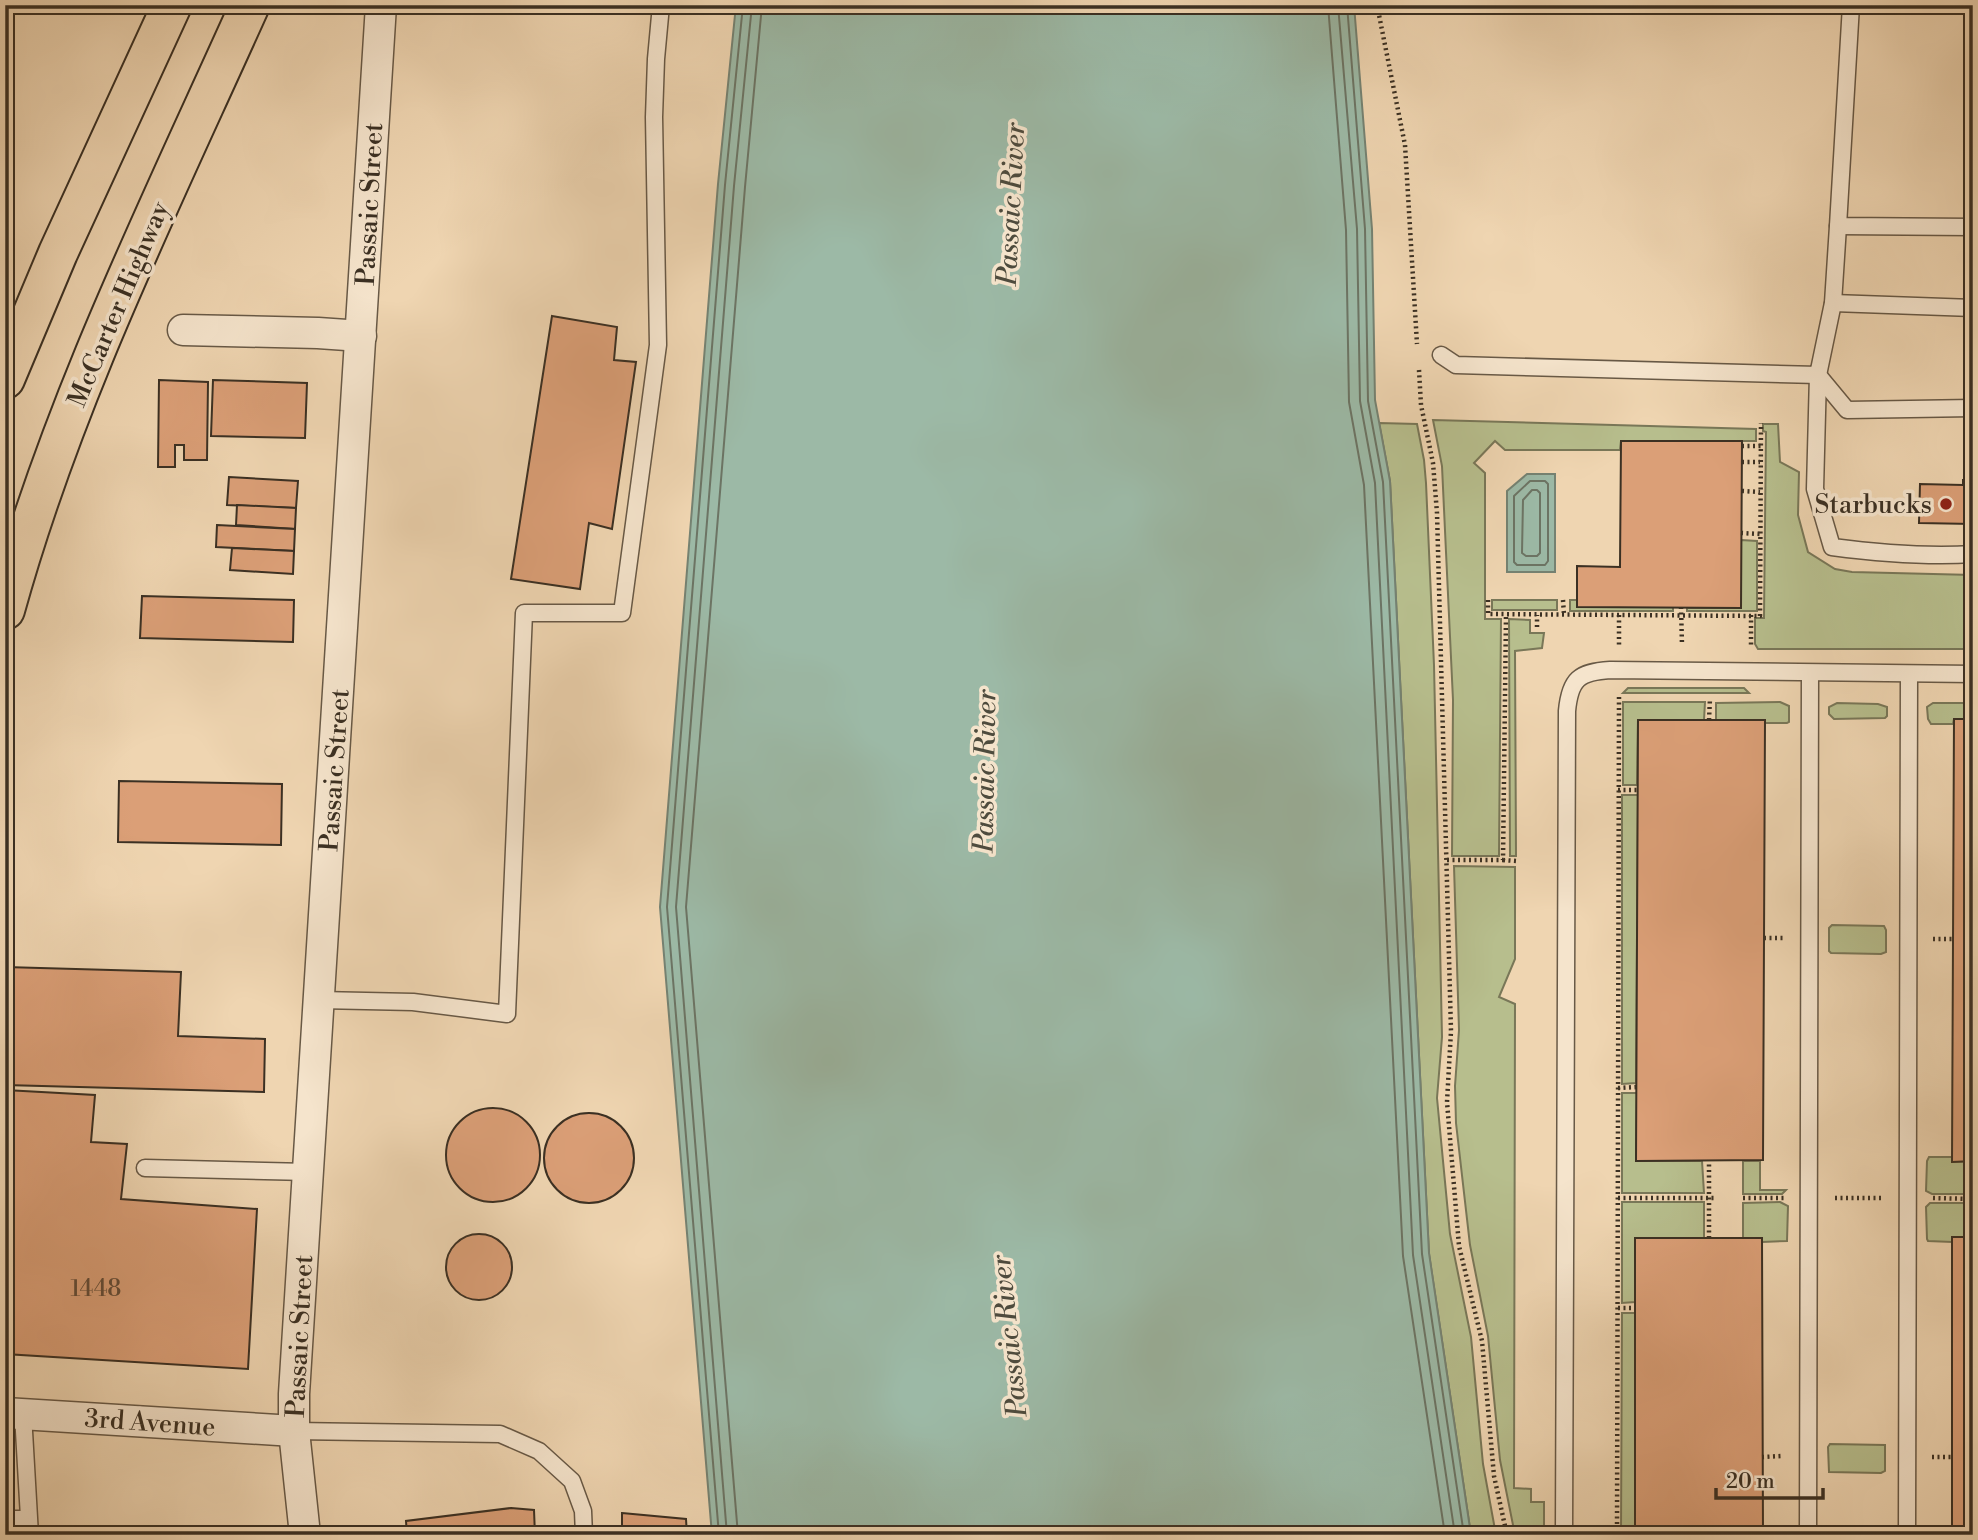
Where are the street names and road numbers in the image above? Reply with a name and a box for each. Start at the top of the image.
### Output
street label: Passaic Street [350,122,390,286]
street label: McCarter Highway [61,197,177,412]
street label: Passaic Street [313,688,357,853]
street label: Passaic Street [280,1254,320,1418]
street label: 3rd Avenue [83,1402,216,1444]

